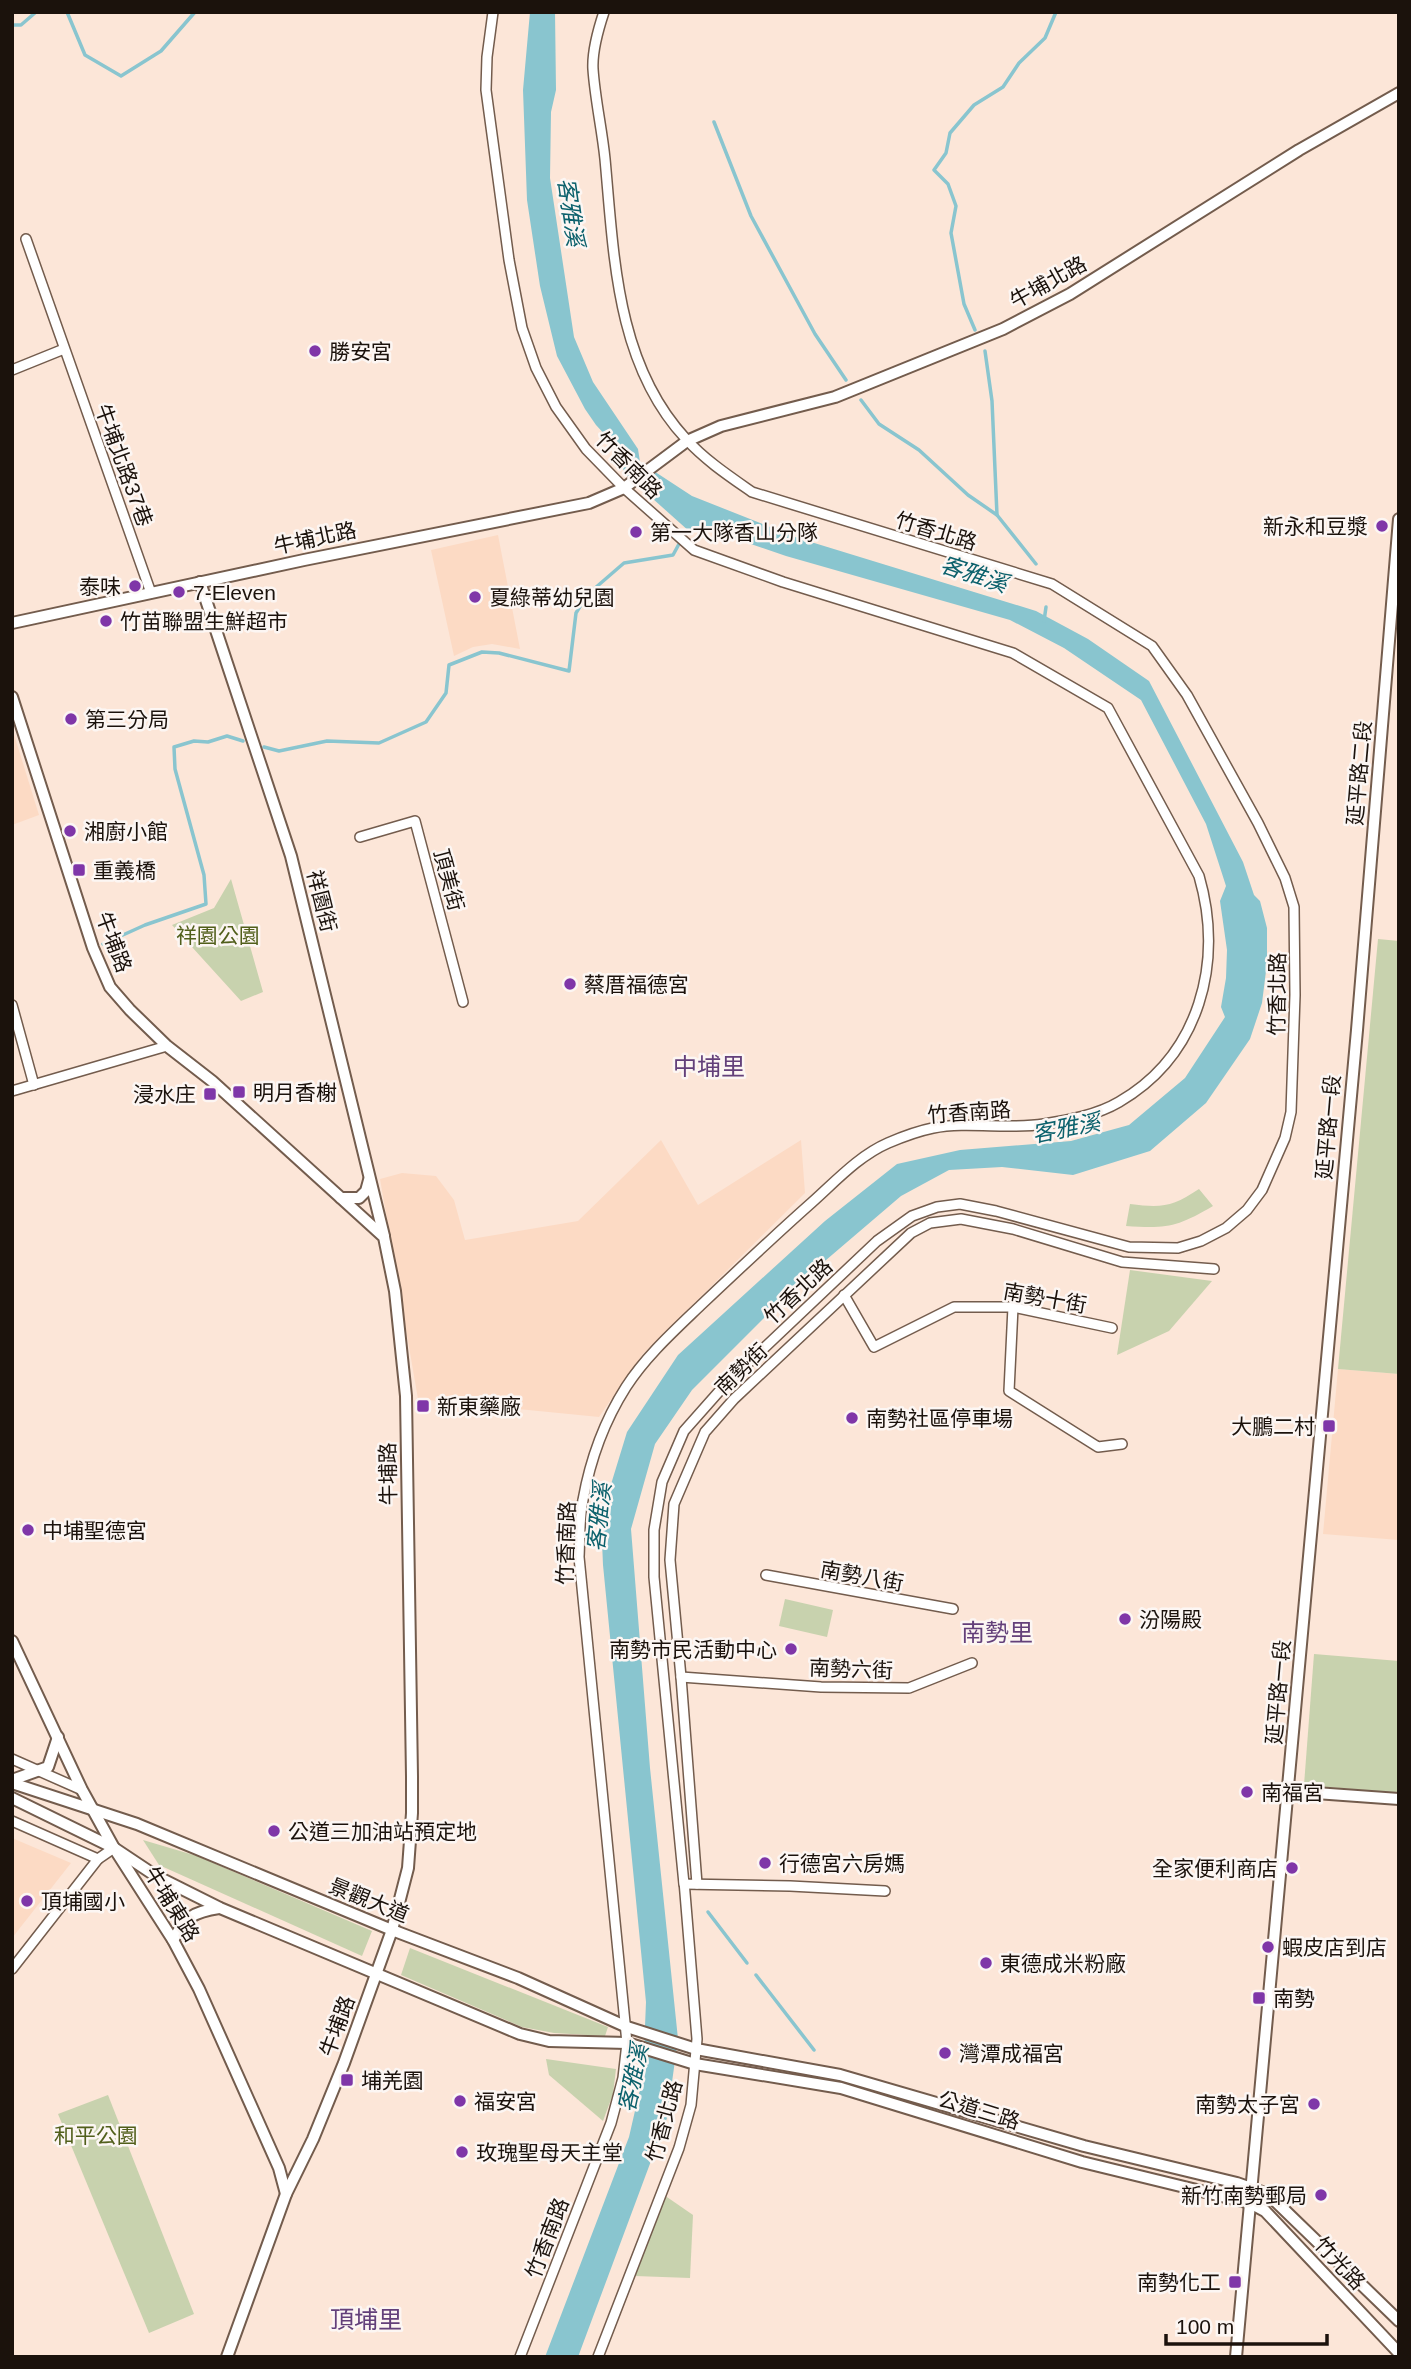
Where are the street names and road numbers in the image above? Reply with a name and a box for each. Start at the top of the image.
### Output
street label: 牛埔北路 [1006,252,1090,312]
street label: 牛埔北路37巷 [91,401,157,529]
street label: 竹香南路 [591,427,667,503]
street label: 竹香北路 [892,508,980,554]
street label: 牛埔北路 [272,518,358,558]
street label: 延平路二段 [1343,720,1375,826]
street label: 頂美街 [430,847,468,913]
street label: 祥園街 [303,868,341,934]
street label: 牛埔路 [92,908,136,976]
street label: 竹香北路 [1265,952,1289,1036]
street label: 延平路一段 [1312,1074,1344,1180]
street label: 竹香南路 [926,1098,1012,1126]
street label: 竹香北路 [759,1254,837,1328]
street label: 南勢十街 [1002,1279,1088,1317]
street label: 南勢街 [710,1339,772,1399]
street label: 牛埔路 [376,1442,400,1506]
street label: 竹香南路 [553,1501,579,1585]
street label: 南勢八街 [819,1557,905,1595]
street label: 延平路一段 [1262,1639,1294,1745]
street label: 南勢六街 [809,1656,893,1682]
street label: 牛埔東路 [140,1862,204,1946]
street label: 景觀大道 [326,1874,412,1926]
street label: 牛埔路 [315,1992,359,2060]
street label: 竹香北路 [642,2077,686,2165]
street label: 公道三路 [935,2087,1023,2133]
street label: 竹香南路 [521,2195,573,2281]
street label: 竹光路 [1310,2232,1370,2294]

